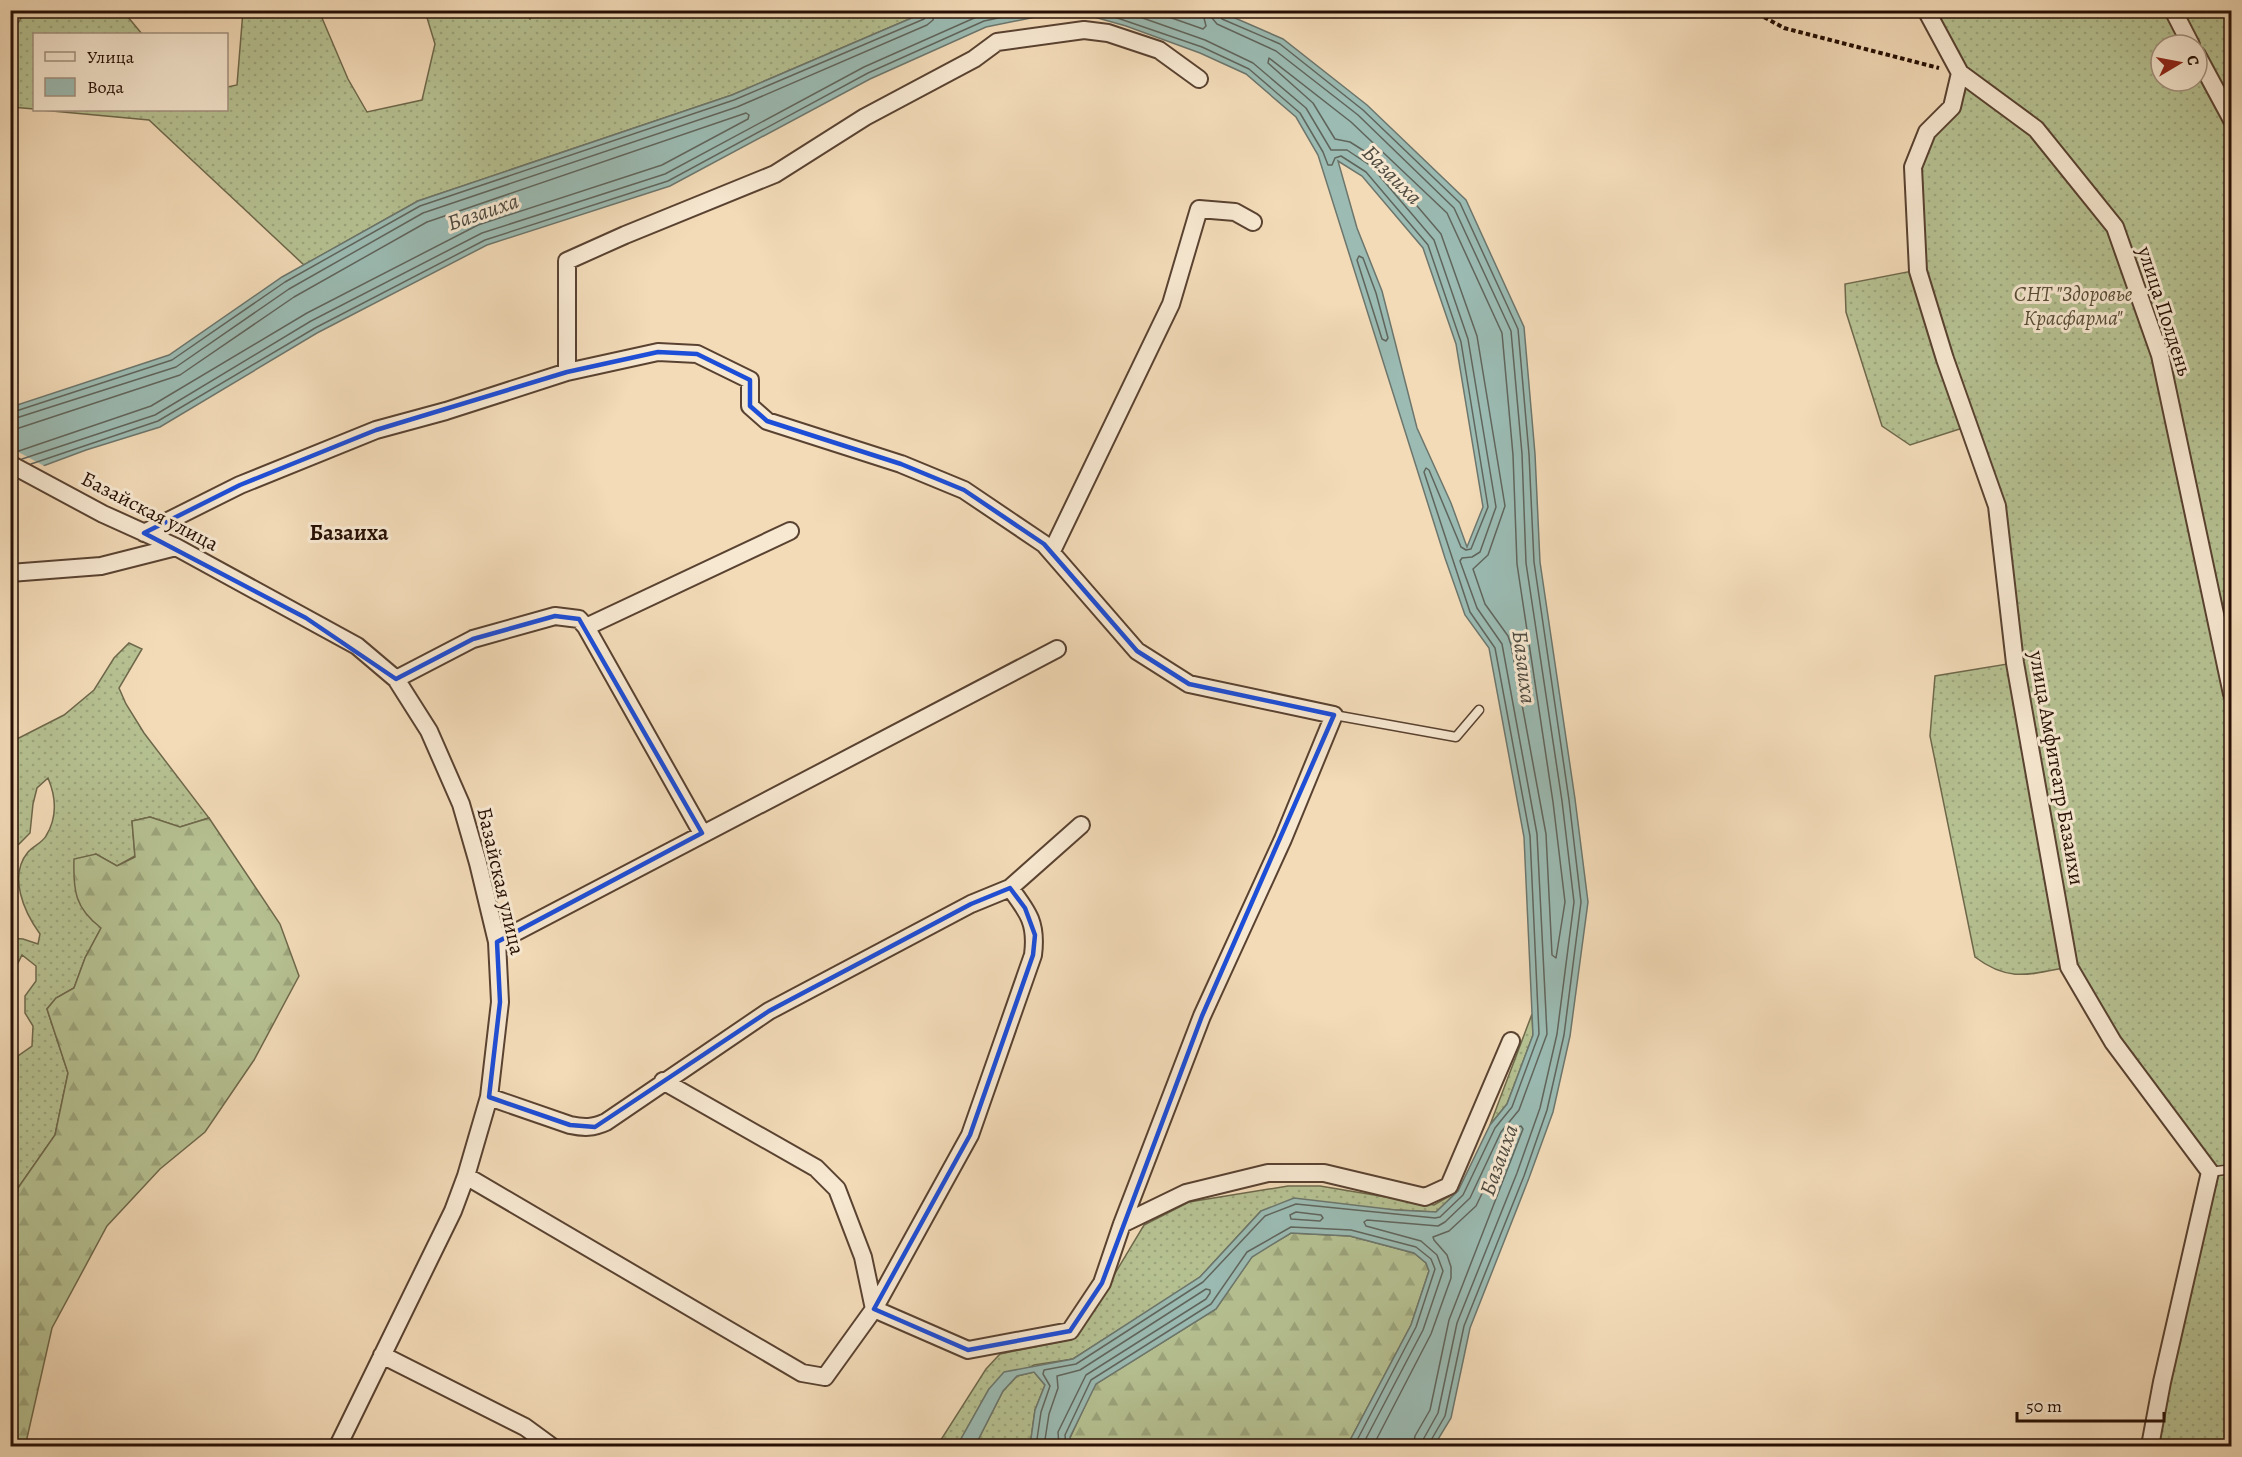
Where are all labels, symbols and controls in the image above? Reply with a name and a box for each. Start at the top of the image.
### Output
legend [33,33,228,111]
north arrow [2149,33,2209,93]
text: Улица [87,45,135,69]
text: С [2181,54,2205,67]
text: Вода [87,75,125,99]
water label: Базаиха [1355,138,1429,212]
water label: Базаиха [443,186,523,238]
street label: улица Полдень [2131,242,2199,379]
park label: СНТ "Здоровье Красфарма" [2014,280,2133,332]
street label: Базайская улица [77,464,224,558]
district label: Базаиха [310,518,389,548]
water label: Базаиха [1505,628,1543,706]
street label: улица Амфитеатр Базаихи [2022,648,2091,887]
street label: Базайская улица [470,805,532,958]
water label: Базаиха [1472,1120,1526,1200]
scale bar [2017,1385,2164,1423]
text: 50 m [2026,1394,2062,1418]

